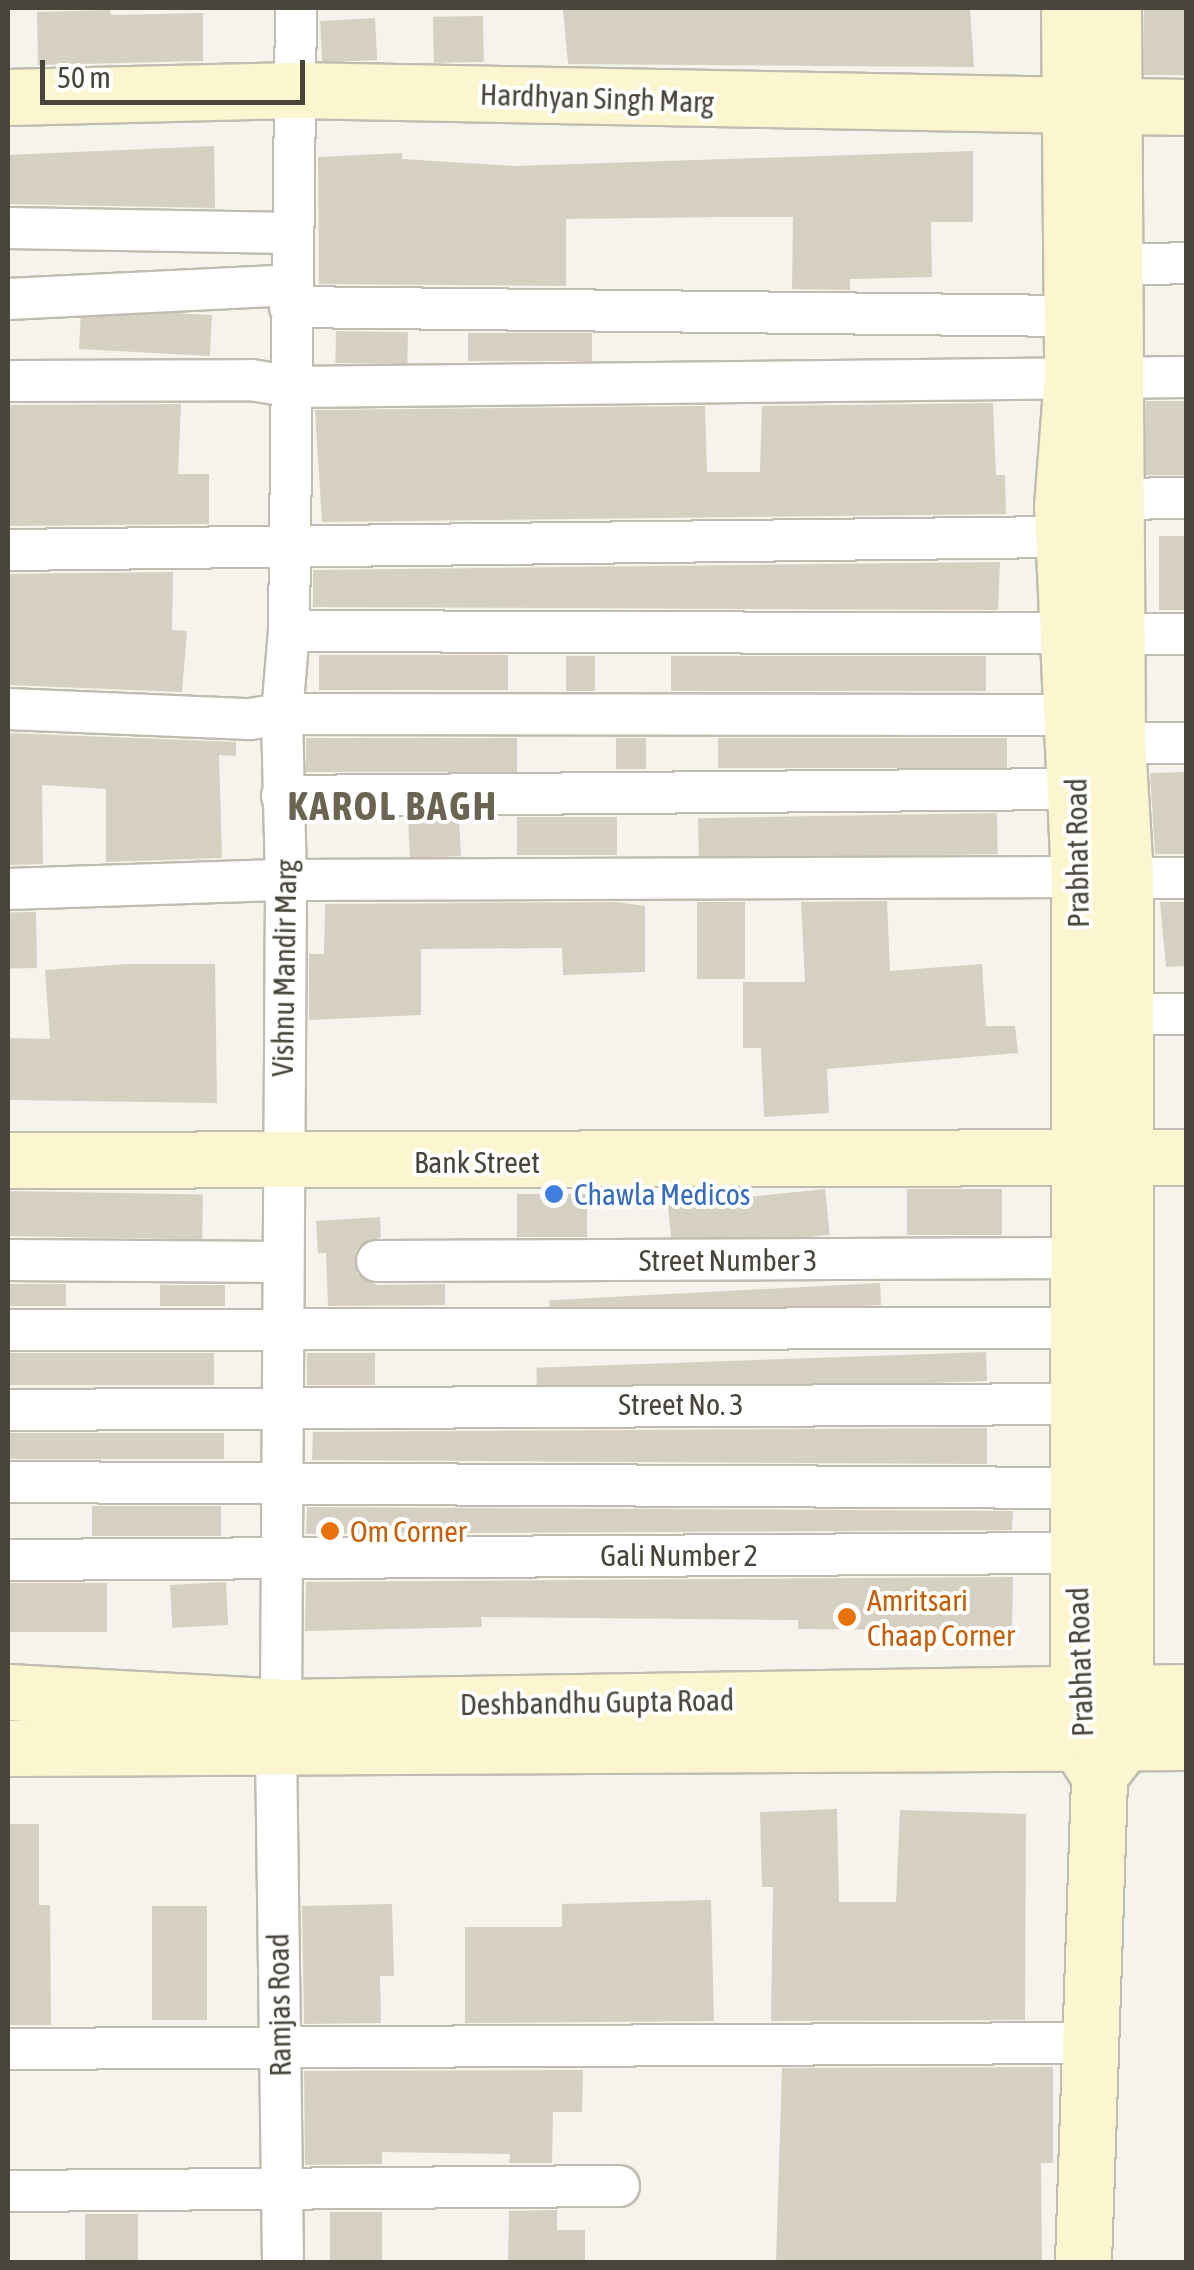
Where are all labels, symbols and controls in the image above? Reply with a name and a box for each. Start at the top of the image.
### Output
scale bar [45,40,310,102]
text: 50 m [57,60,111,94]
street label: Hardhyan Singh Marg [479,76,715,120]
street label: Prabhat Road [1058,778,1096,928]
district label: KAROL BAGH [287,782,499,830]
street label: Vishnu Mandir Marg [264,859,304,1077]
street label: Bank Street [414,1144,540,1180]
place label: Chawla Medicos [574,1176,750,1212]
marker: Chawla Medicos [543,1183,565,1205]
street label: Street Number 3 [639,1242,817,1278]
street label: Street No. 3 [618,1386,744,1422]
place label: Om Corner [350,1513,467,1549]
marker: Om Corner [319,1520,341,1542]
street label: Gali Number 2 [600,1537,758,1573]
place label: Amritsari Chaap Corner [867,1582,1015,1652]
street label: Prabhat Road [1059,1587,1101,1737]
marker: Amritsari Chaap Corner [836,1606,858,1628]
street label: Deshbandhu Gupta Road [460,1682,734,1722]
street label: Ramjas Road [260,1933,298,2077]

